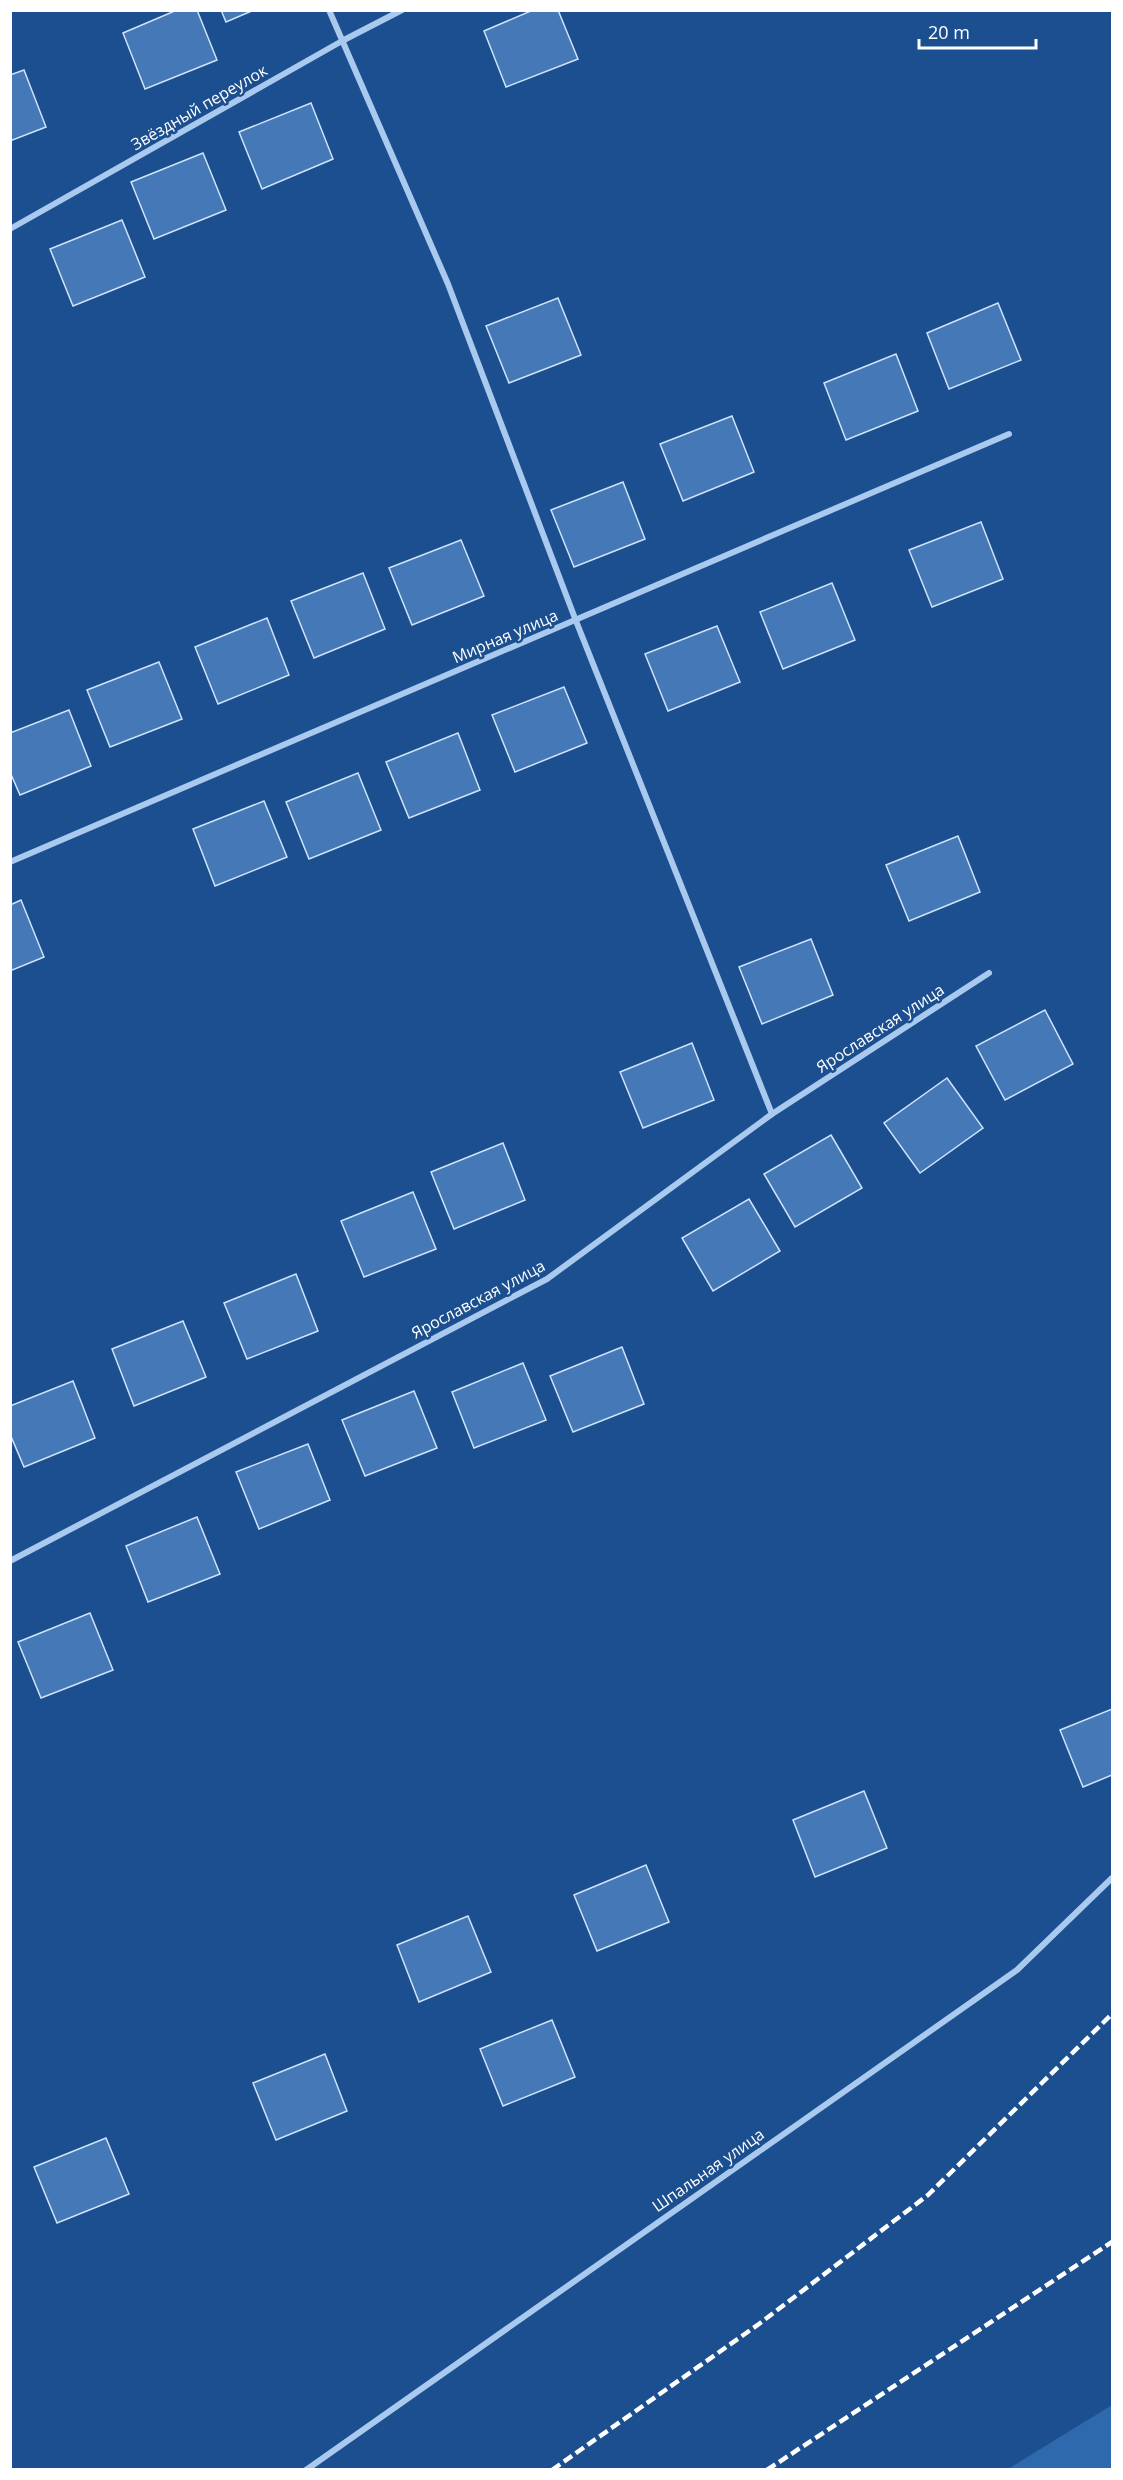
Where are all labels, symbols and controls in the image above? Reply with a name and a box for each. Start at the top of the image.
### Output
scale bar [919,12,1036,50]
text: 20 m [928,20,970,44]
street label: Звёздный переулок [127,59,272,155]
street label: Мирная улица [449,604,561,668]
street label: Ярославская улица [812,978,948,1078]
street label: Ярославская улица [407,1254,549,1344]
street label: Шпальная улица [648,2123,768,2217]

